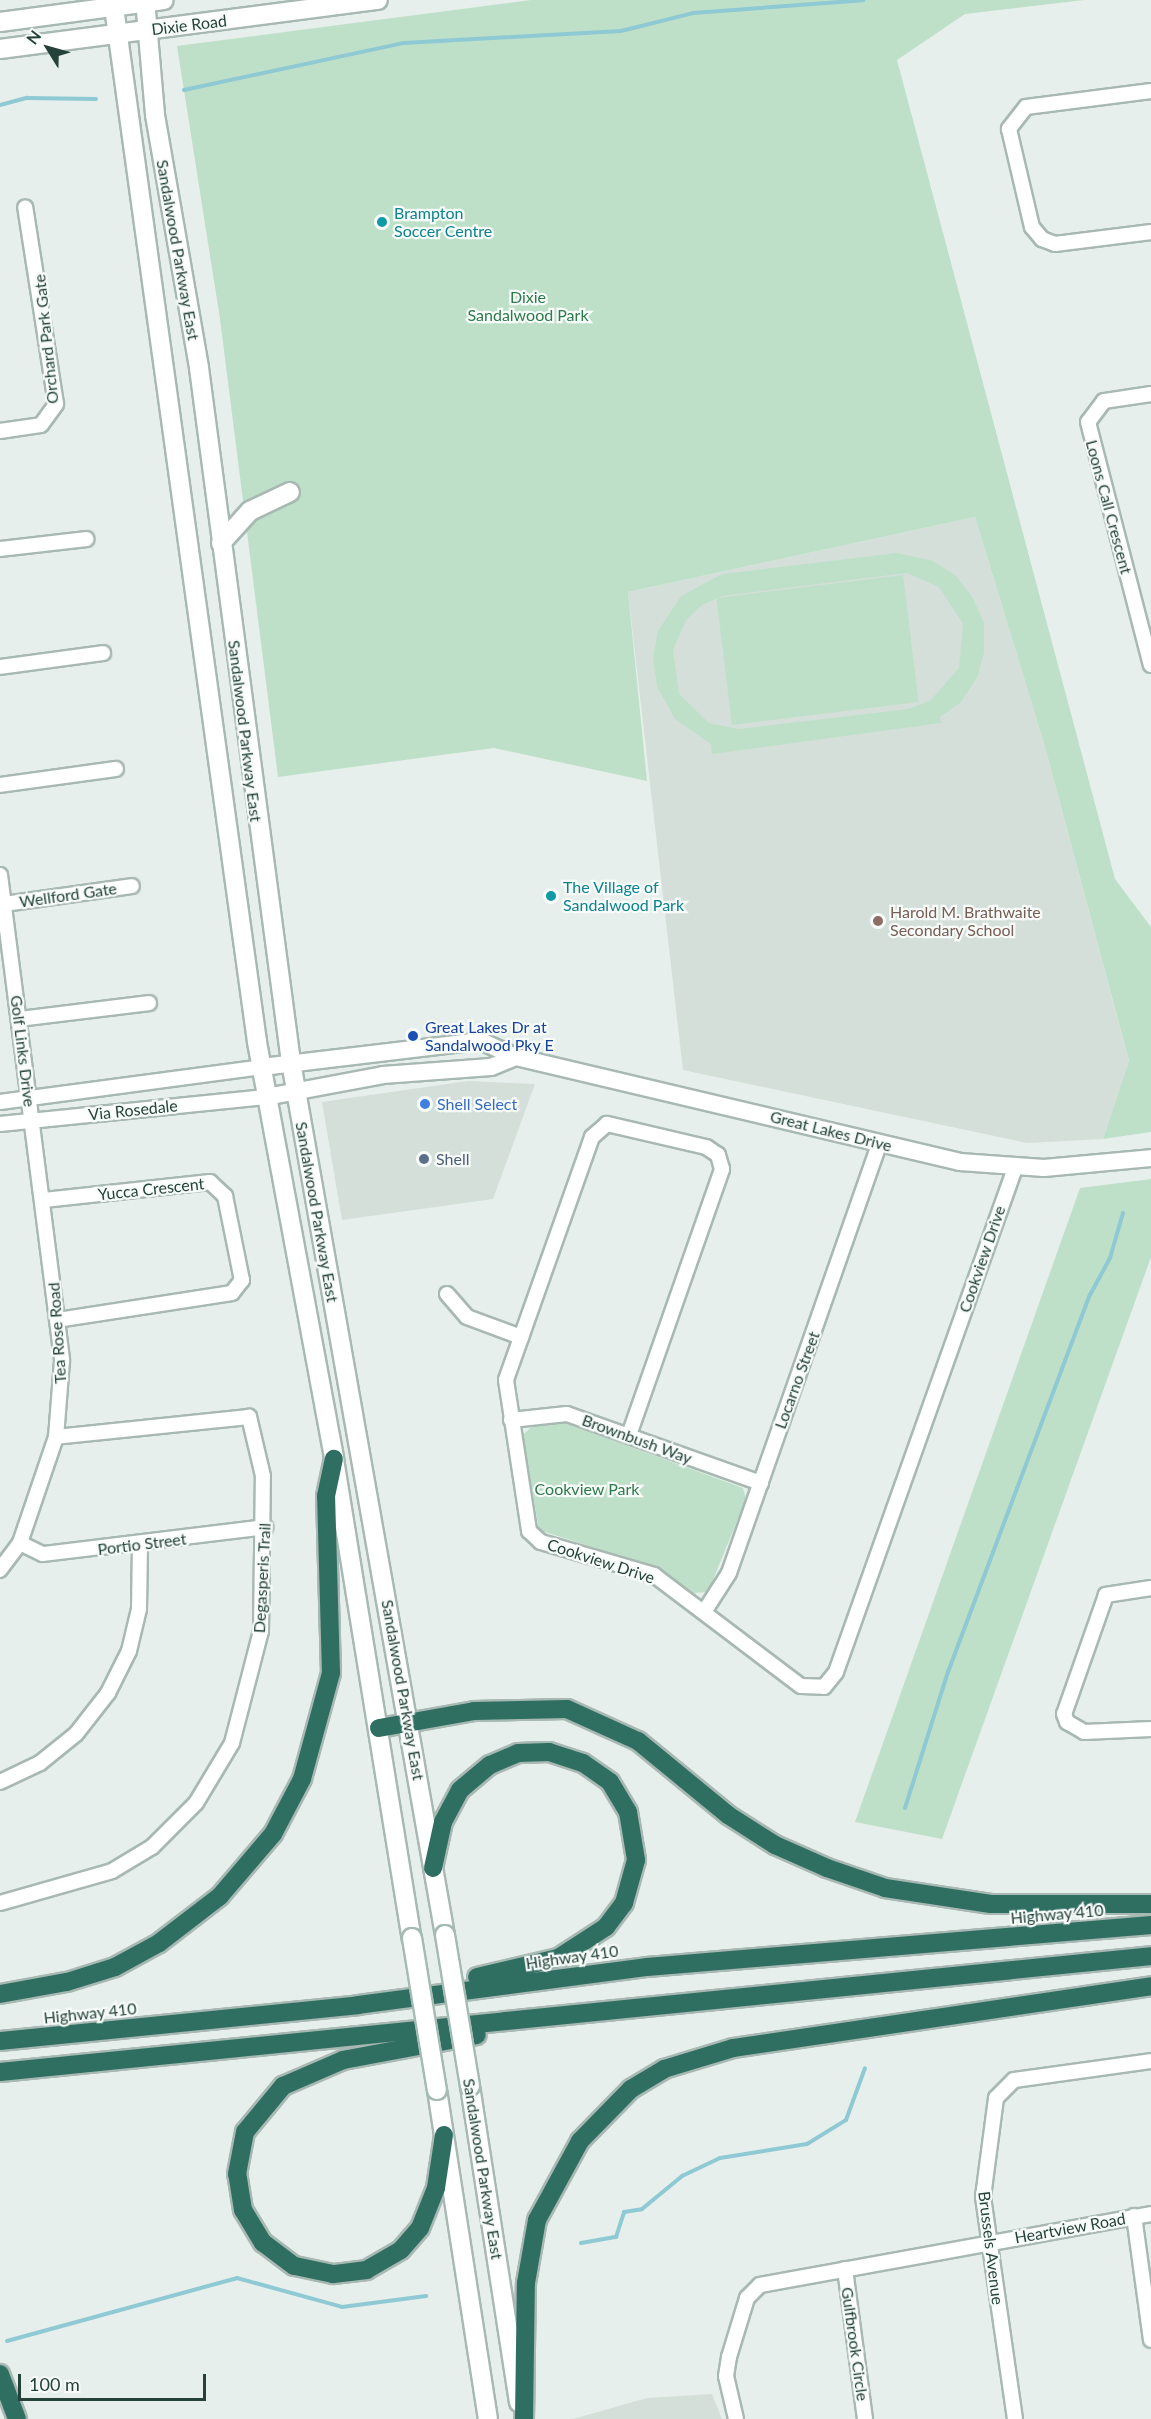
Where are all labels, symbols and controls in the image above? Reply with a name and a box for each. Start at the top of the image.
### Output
street label: Dixie Road [150,11,228,39]
north arrow [18,18,78,78]
text: N [22,26,45,48]
street label: Sandalwood Parkway East [153,158,203,342]
place label: Brampton Soccer Centre [394,203,493,241]
marker: Brampton Soccer Centre [375,215,389,229]
street label: Orchard Park Gate [30,273,62,405]
park label: Dixie Sandalwood Park [467,287,589,325]
street label: Loons Call Crescent [1082,438,1136,576]
street label: Sandalwood Parkway East [224,639,266,823]
place label: The Village of Sandalwood Park [563,877,684,915]
street label: Wellford Gate [18,879,118,911]
marker: The Village of Sandalwood Park [544,889,558,903]
place label: Harold M. Brathwaite Secondary School [890,902,1041,940]
marker: Harold M. Brathwaite Secondary School [871,914,885,928]
street label: Golf Links Drive [7,994,39,1108]
place label: Great Lakes Dr at Sandalwood Pky E [425,1017,554,1055]
marker: Great Lakes Dr at Sandalwood Pky E [406,1029,420,1043]
place label: Shell Select [437,1094,517,1114]
street label: Via Rosedale [87,1096,179,1124]
marker: Shell Select [418,1097,432,1111]
street label: Great Lakes Drive [768,1107,894,1155]
street label: Sandalwood Parkway East [292,1120,342,1304]
place label: Shell [436,1149,469,1169]
marker: Shell [417,1152,431,1166]
street label: Yucca Crescent [97,1174,205,1204]
street label: Cookview Drive [955,1203,1009,1315]
street label: Tea Rose Road [44,1282,70,1384]
street label: Locarno Street [770,1329,824,1431]
street label: Brownbush Way [579,1410,695,1468]
park label: Cookview Park [534,1479,640,1499]
street label: Degasperis Trail [250,1522,274,1634]
street label: Portio Street [97,1529,187,1559]
street label: Cookview Drive [545,1535,657,1587]
street label: Sandalwood Parkway East [378,1598,428,1782]
street label: Highway 410 [1010,1900,1104,1928]
street label: Highway 410 [524,1941,620,1973]
street label: Highway 410 [42,1999,138,2027]
street label: Sandalwood Parkway East [459,2077,507,2261]
street label: Brussels Avenue [974,2190,1008,2306]
street label: Heartview Road [1013,2209,1127,2247]
street label: Gulfbrook Circle [838,2286,872,2402]
scale bar [21,2362,208,2400]
text: 100 m [29,2373,80,2395]

